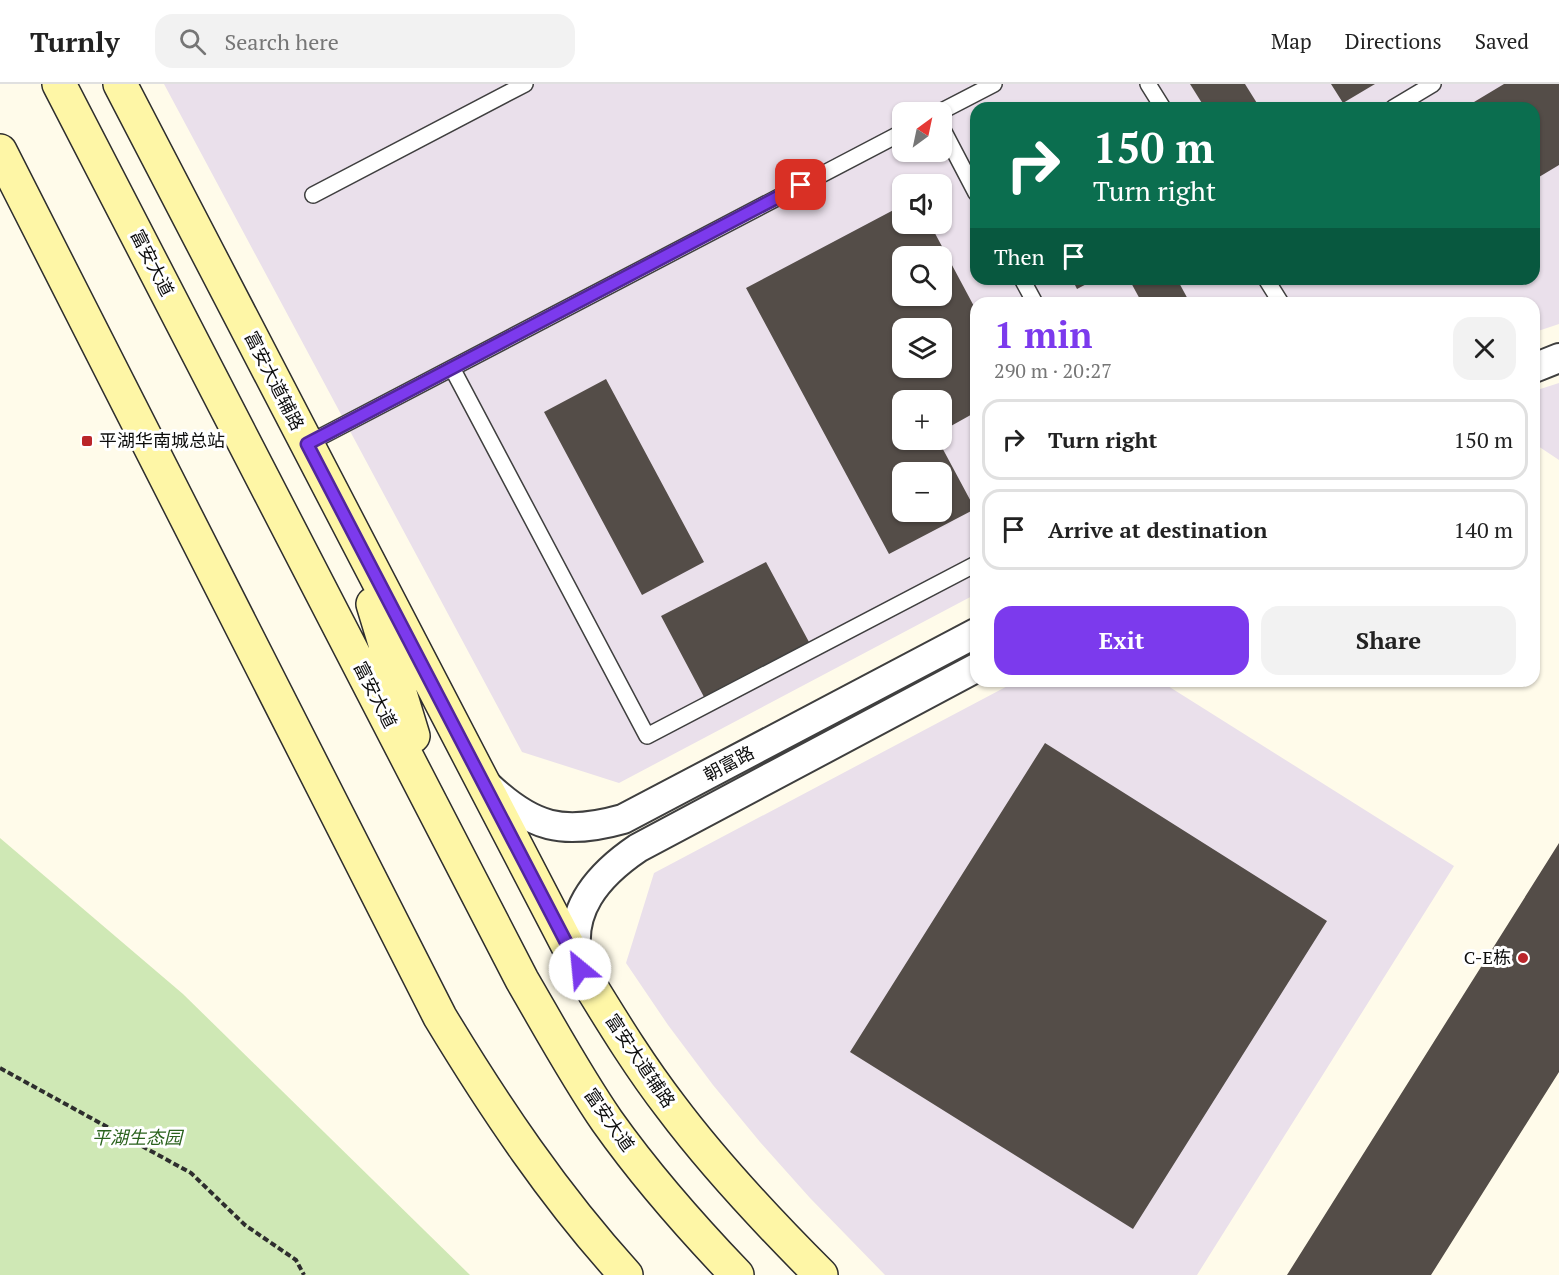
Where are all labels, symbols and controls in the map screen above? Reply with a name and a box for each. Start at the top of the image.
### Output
search box [155,14,575,68]
text: Turnly [30,23,119,60]
icon: search [176,25,209,58]
text: Search here [224,27,339,56]
text: Map [1271,27,1312,55]
text: Directions [1345,27,1442,55]
text: Saved [1475,27,1529,55]
north arrow [892,102,952,162]
map controls [892,102,952,522]
text: 150 m [1093,119,1214,175]
icon: right [994,126,1072,204]
pin [775,159,826,210]
icon: arrive [784,168,817,201]
text: Turn right [1093,173,1216,209]
button: sound [892,174,952,234]
street label: 富安大道 [126,225,180,300]
icon: arrive [1057,240,1090,273]
text: Then [994,242,1045,271]
button: search [892,246,952,306]
text: 1 min [994,311,1092,358]
button: close [1453,317,1516,380]
button: layers [892,318,952,378]
street label: 富安大道辅路 [240,327,310,434]
text: 290 m · 20:27 [994,357,1112,384]
button: + [892,390,952,450]
icon: right [997,423,1030,456]
text: Turn right [1048,425,1157,454]
text: 150 m [1453,425,1513,454]
place label: 平湖华南城总站 [99,428,225,452]
marker: 平湖华南城总站 [80,434,94,448]
button: − [892,462,952,522]
icon: arrive [997,513,1030,546]
text: Arrive at destination [1048,515,1267,544]
text: 140 m [1453,515,1513,544]
button: Exit [994,606,1249,675]
button: Share [1261,606,1516,675]
street label: 富安大道 [349,657,403,732]
street label: 朝富路 [699,740,758,786]
position arrow [548,937,612,1001]
place label: C-E栋 [1464,945,1511,969]
marker: C-E栋 [1516,951,1530,965]
street label: 富安大道辅路 [601,1009,681,1112]
street label: 富安大道 [579,1083,640,1156]
park label: 平湖生态园 [92,1125,185,1149]

